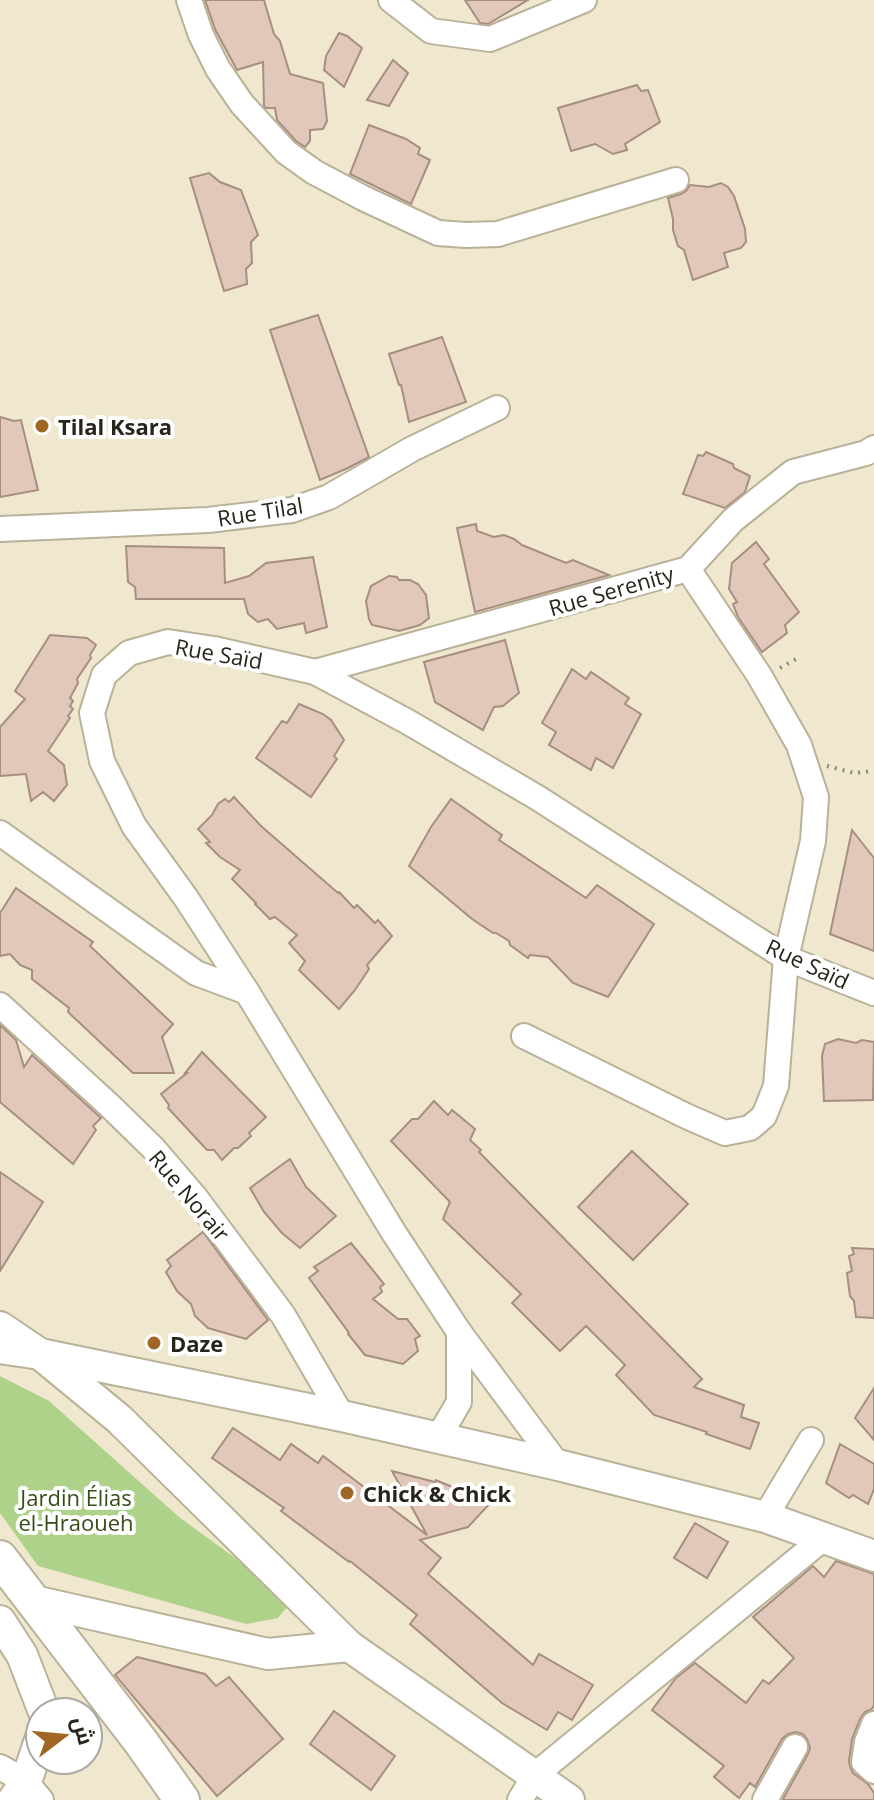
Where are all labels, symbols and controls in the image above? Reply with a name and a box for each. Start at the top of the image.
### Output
place label: Tilal Ksara [58,411,172,441]
marker: Tilal Ksara [33,417,51,435]
street label: Rue Tilal [215,489,305,533]
street label: Rue Serenity [545,558,678,622]
street label: Rue Saïd [173,631,265,675]
street label: Rue Saïd [762,931,854,995]
street label: Rue Norair [143,1143,237,1247]
place label: Daze [170,1328,223,1358]
marker: Daze [145,1334,163,1352]
place label: Chick & Chick [363,1478,512,1508]
park label: Jardin Élias el-Hraoueh [18,1482,134,1537]
marker: Chick & Chick [338,1484,356,1502]
north arrow [24,1696,104,1776]
text: ش [66,1713,102,1748]

